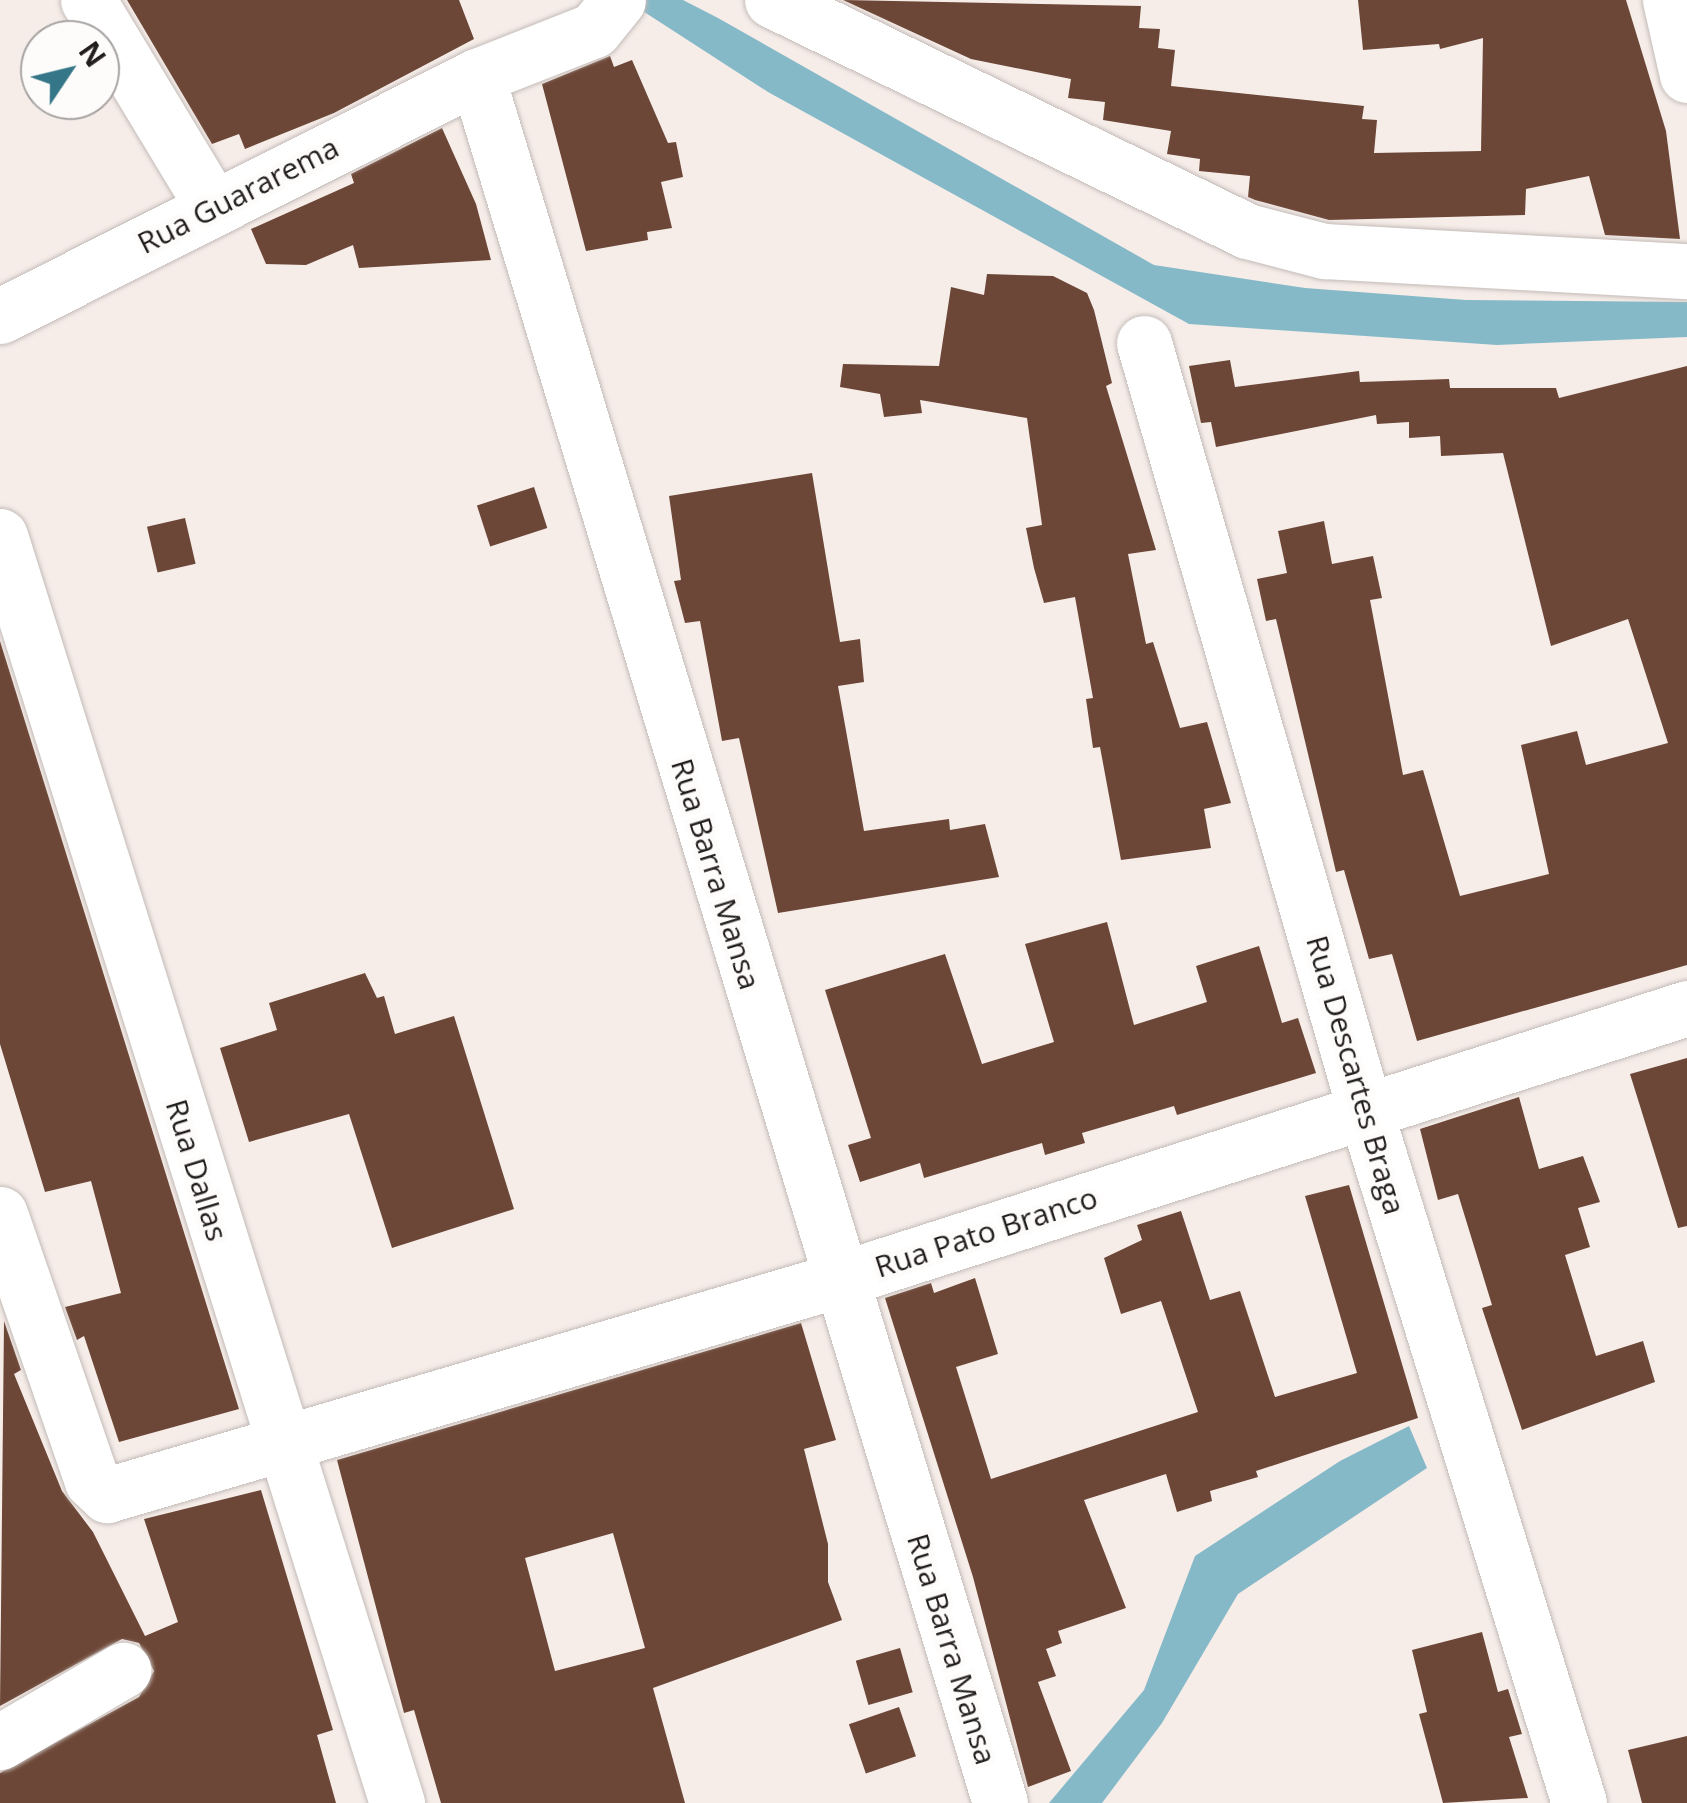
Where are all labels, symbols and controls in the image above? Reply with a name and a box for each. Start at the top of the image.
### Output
north arrow [20,20,120,120]
text: N [71,34,115,74]
street label: Rua Guararema [131,129,345,261]
street label: Rua Barra Mansa [664,754,768,994]
street label: Rua Descartes Braga [1299,931,1413,1219]
street label: Rua Dallas [158,1095,236,1245]
street label: Rua Pato Branco [870,1179,1102,1285]
street label: Rua Barra Mansa [900,1529,1004,1769]

